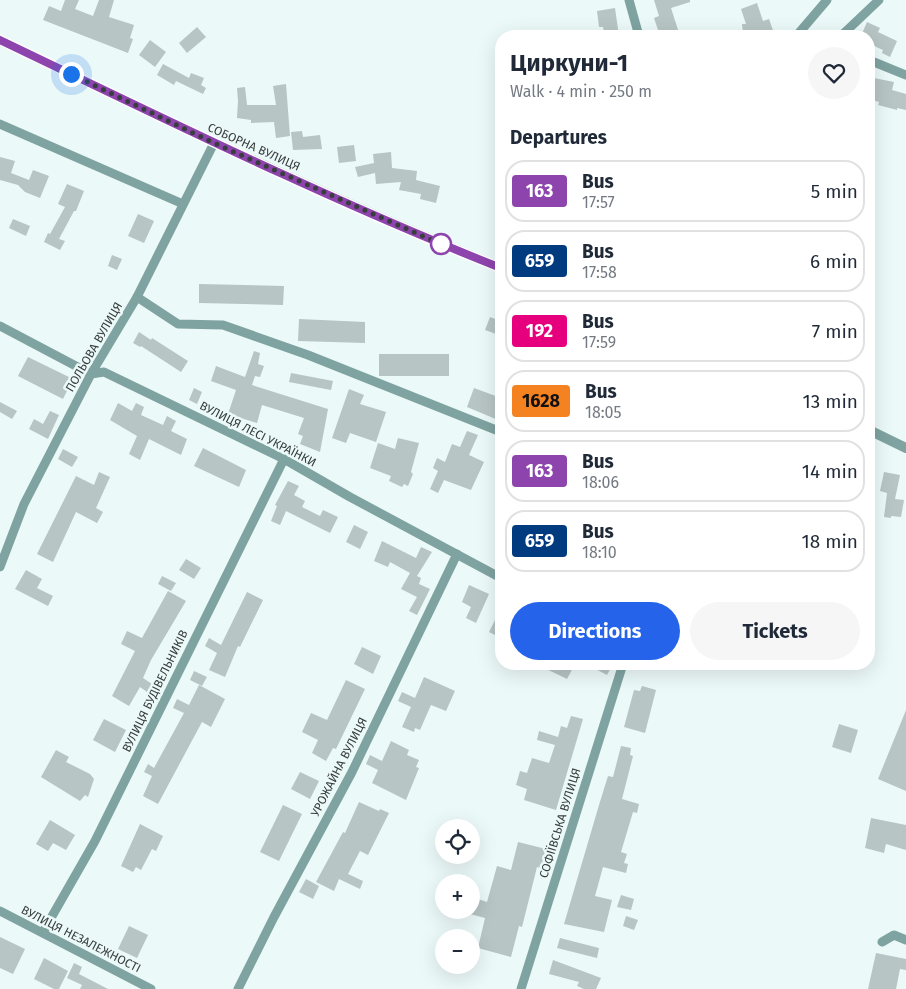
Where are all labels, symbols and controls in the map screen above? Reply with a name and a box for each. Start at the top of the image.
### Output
button: heart [808,47,860,99]
text: Циркуни-1 [510,49,628,77]
your location [59,62,84,87]
text: Walk · 4 min · 250 m [510,82,652,101]
street label: СОБОРНА ВУЛИЦЯ [206,120,302,174]
text: Departures [510,126,607,149]
text: Bus [582,170,614,193]
text: 163 [526,180,553,202]
text: 5 min [811,180,858,203]
text: 17:57 [582,193,615,212]
unlabelled marker [430,233,452,255]
text: Bus [582,240,614,263]
text: 659 [525,250,554,272]
text: 6 min [810,250,858,273]
text: 17:58 [582,263,617,282]
street label: ПОЛЬОВА ВУЛИЦЯ [63,300,125,394]
text: Bus [582,310,614,333]
text: 192 [526,320,553,342]
text: 7 min [812,320,858,343]
text: 17:59 [582,333,616,352]
text: Bus [585,380,617,403]
text: 1628 [522,390,560,412]
text: 13 min [802,390,858,413]
street label: ВУЛИЦЯ ЛЕСІ УКРАЇНКИ [197,398,319,470]
text: 18:05 [585,403,622,422]
text: Bus [582,450,614,473]
text: 163 [526,460,553,482]
text: 14 min [802,460,858,483]
text: 18:06 [582,473,619,492]
text: Bus [582,520,614,543]
text: 659 [525,530,554,552]
text: 18 min [801,530,858,553]
text: 18:10 [582,543,617,562]
button: Directions [510,602,680,660]
button: Tickets [690,602,860,660]
street label: ВУЛИЦЯ БУДІВЕЛЬНИКІВ [119,628,191,754]
street label: УРОЖАЙНА ВУЛИЦЯ [307,715,370,819]
street label: СОФІЇВСЬКА ВУЛИЦЯ [536,766,583,880]
map controls [435,819,480,974]
button: locate [435,819,480,864]
button: + [435,874,480,919]
street label: ВУЛИЦЯ НЕЗАЛЕЖНОСТІ [19,903,143,975]
button: − [435,929,480,974]

